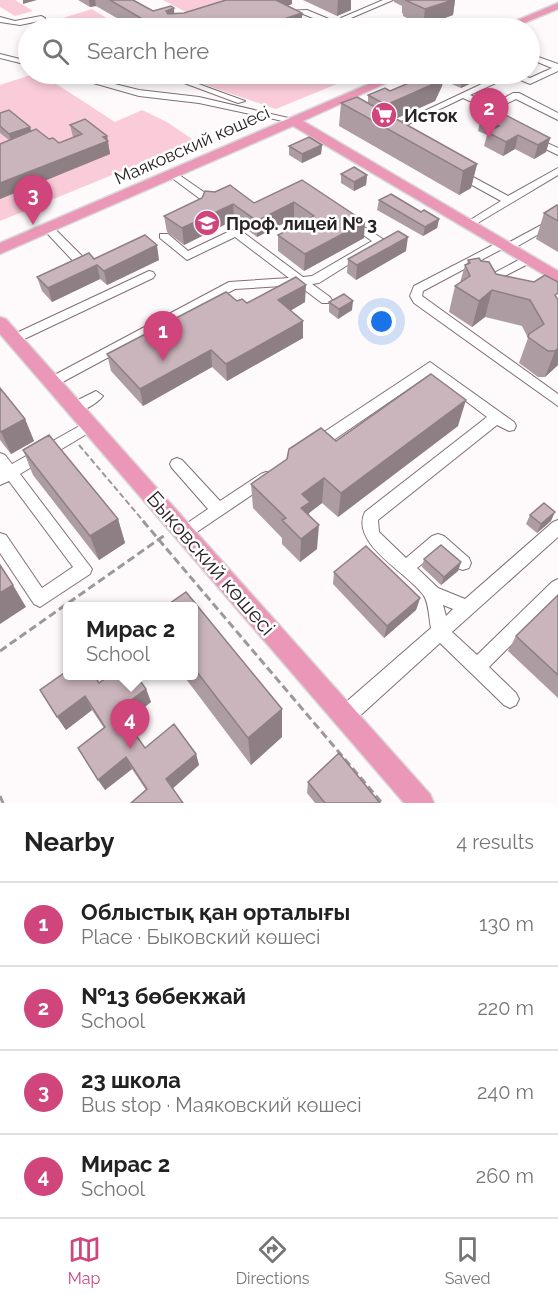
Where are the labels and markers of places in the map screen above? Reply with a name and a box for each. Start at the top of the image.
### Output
pin: 2 [470,88,508,138]
supermarket icon: Исток [369,100,399,130]
place label: Исток [404,105,458,126]
pin: 3 [14,176,52,225]
school or university icon: Проф. лицей № 3 [192,208,222,238]
place label: Проф. лицей № 3 [226,213,377,234]
pin: 1 [144,312,182,361]
pin: 4 [110,700,150,749]

